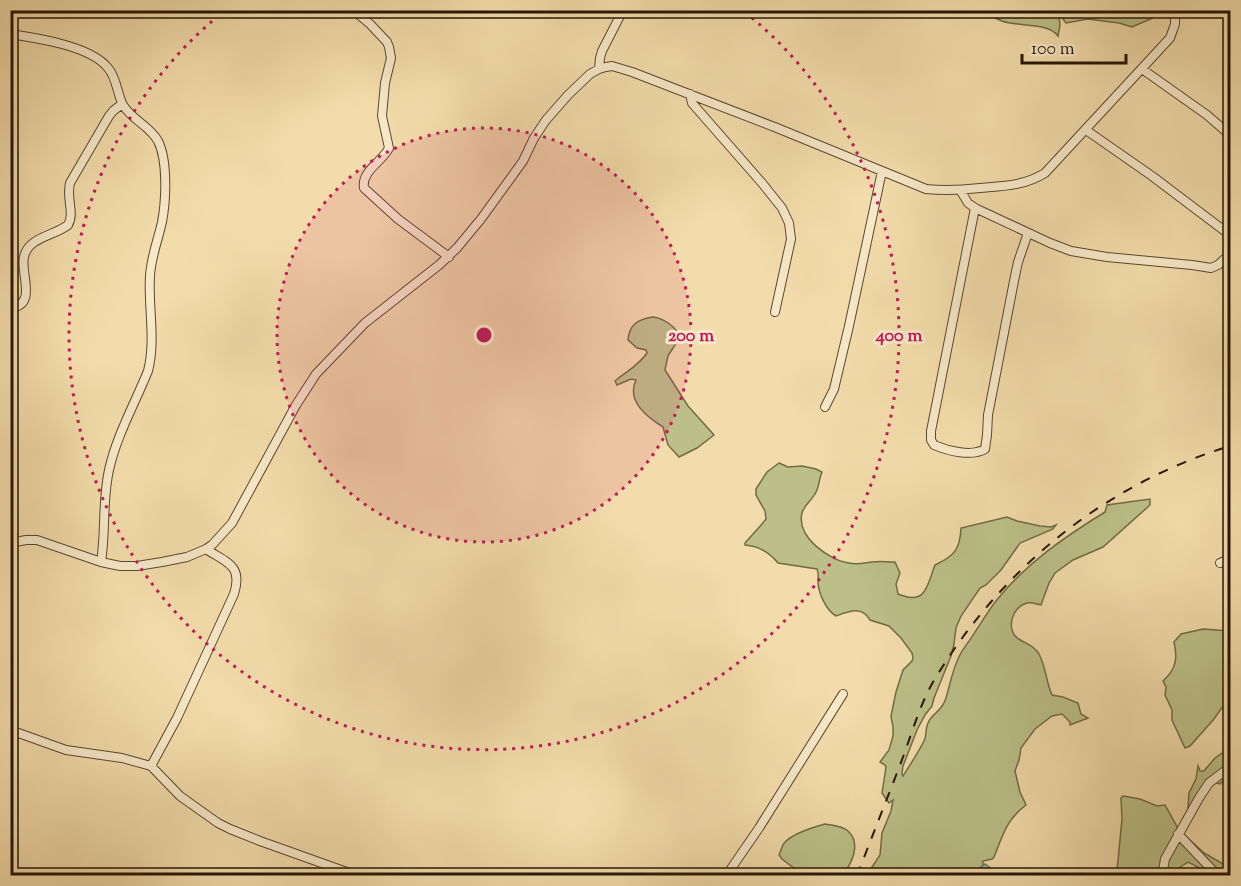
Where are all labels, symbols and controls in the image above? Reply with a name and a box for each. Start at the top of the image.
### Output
scale bar [1022,27,1126,65]
text: 100 m [1031,37,1075,63]
text: 200 m [668,324,714,350]
text: 400 m [875,324,922,350]
centre of rings [474,325,494,345]

